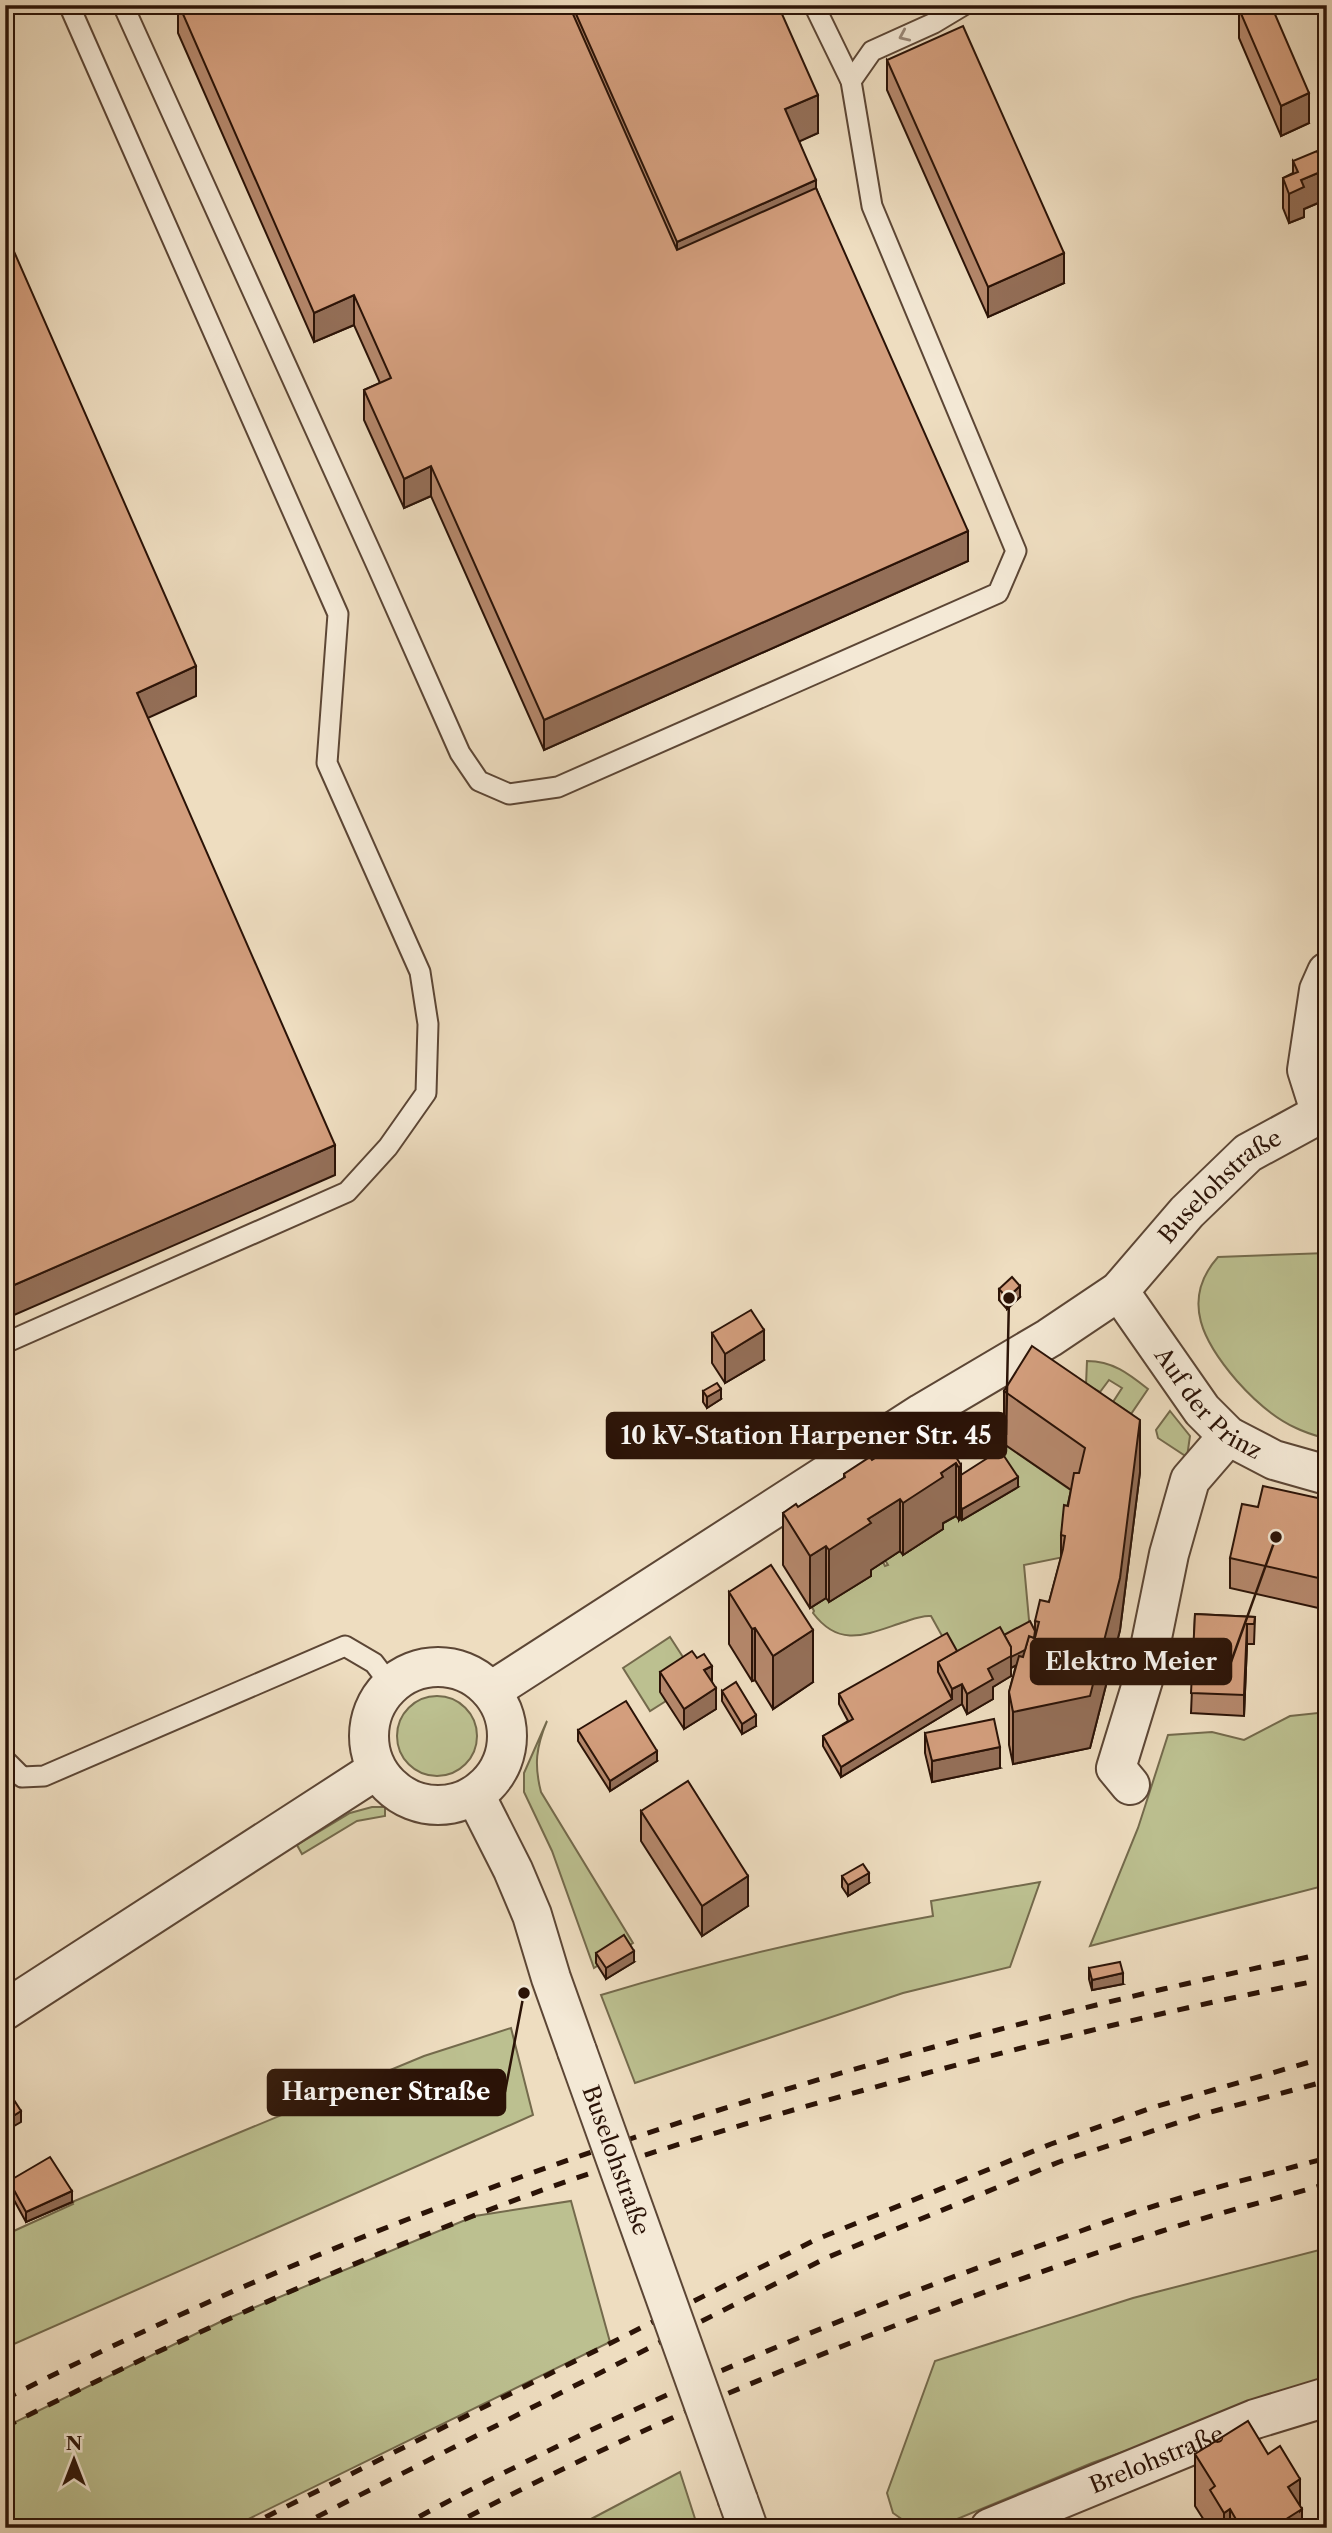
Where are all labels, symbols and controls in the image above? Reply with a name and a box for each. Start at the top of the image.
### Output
one-way arrow [899,28,911,42]
street label: Buselohstraße [1153,1124,1286,1249]
street label: Auf der Prinz [1148,1341,1266,1465]
callout: 10 kV-Station Harpener Str. 45 [607,1413,1006,1458]
text: 10 kV-Station Harpener Str. 45 [620,1421,992,1450]
callout: Elektro Meier [1031,1639,1231,1684]
text: Elektro Meier [1045,1647,1217,1676]
callout: Harpener Straße [268,2070,505,2115]
text: Harpener Straße [282,2077,490,2106]
street label: Buselohstraße [576,2081,656,2239]
street label: Brelohstraße [1085,2420,1228,2500]
north arrow [38,2424,108,2494]
text: N [66,2432,82,2455]

